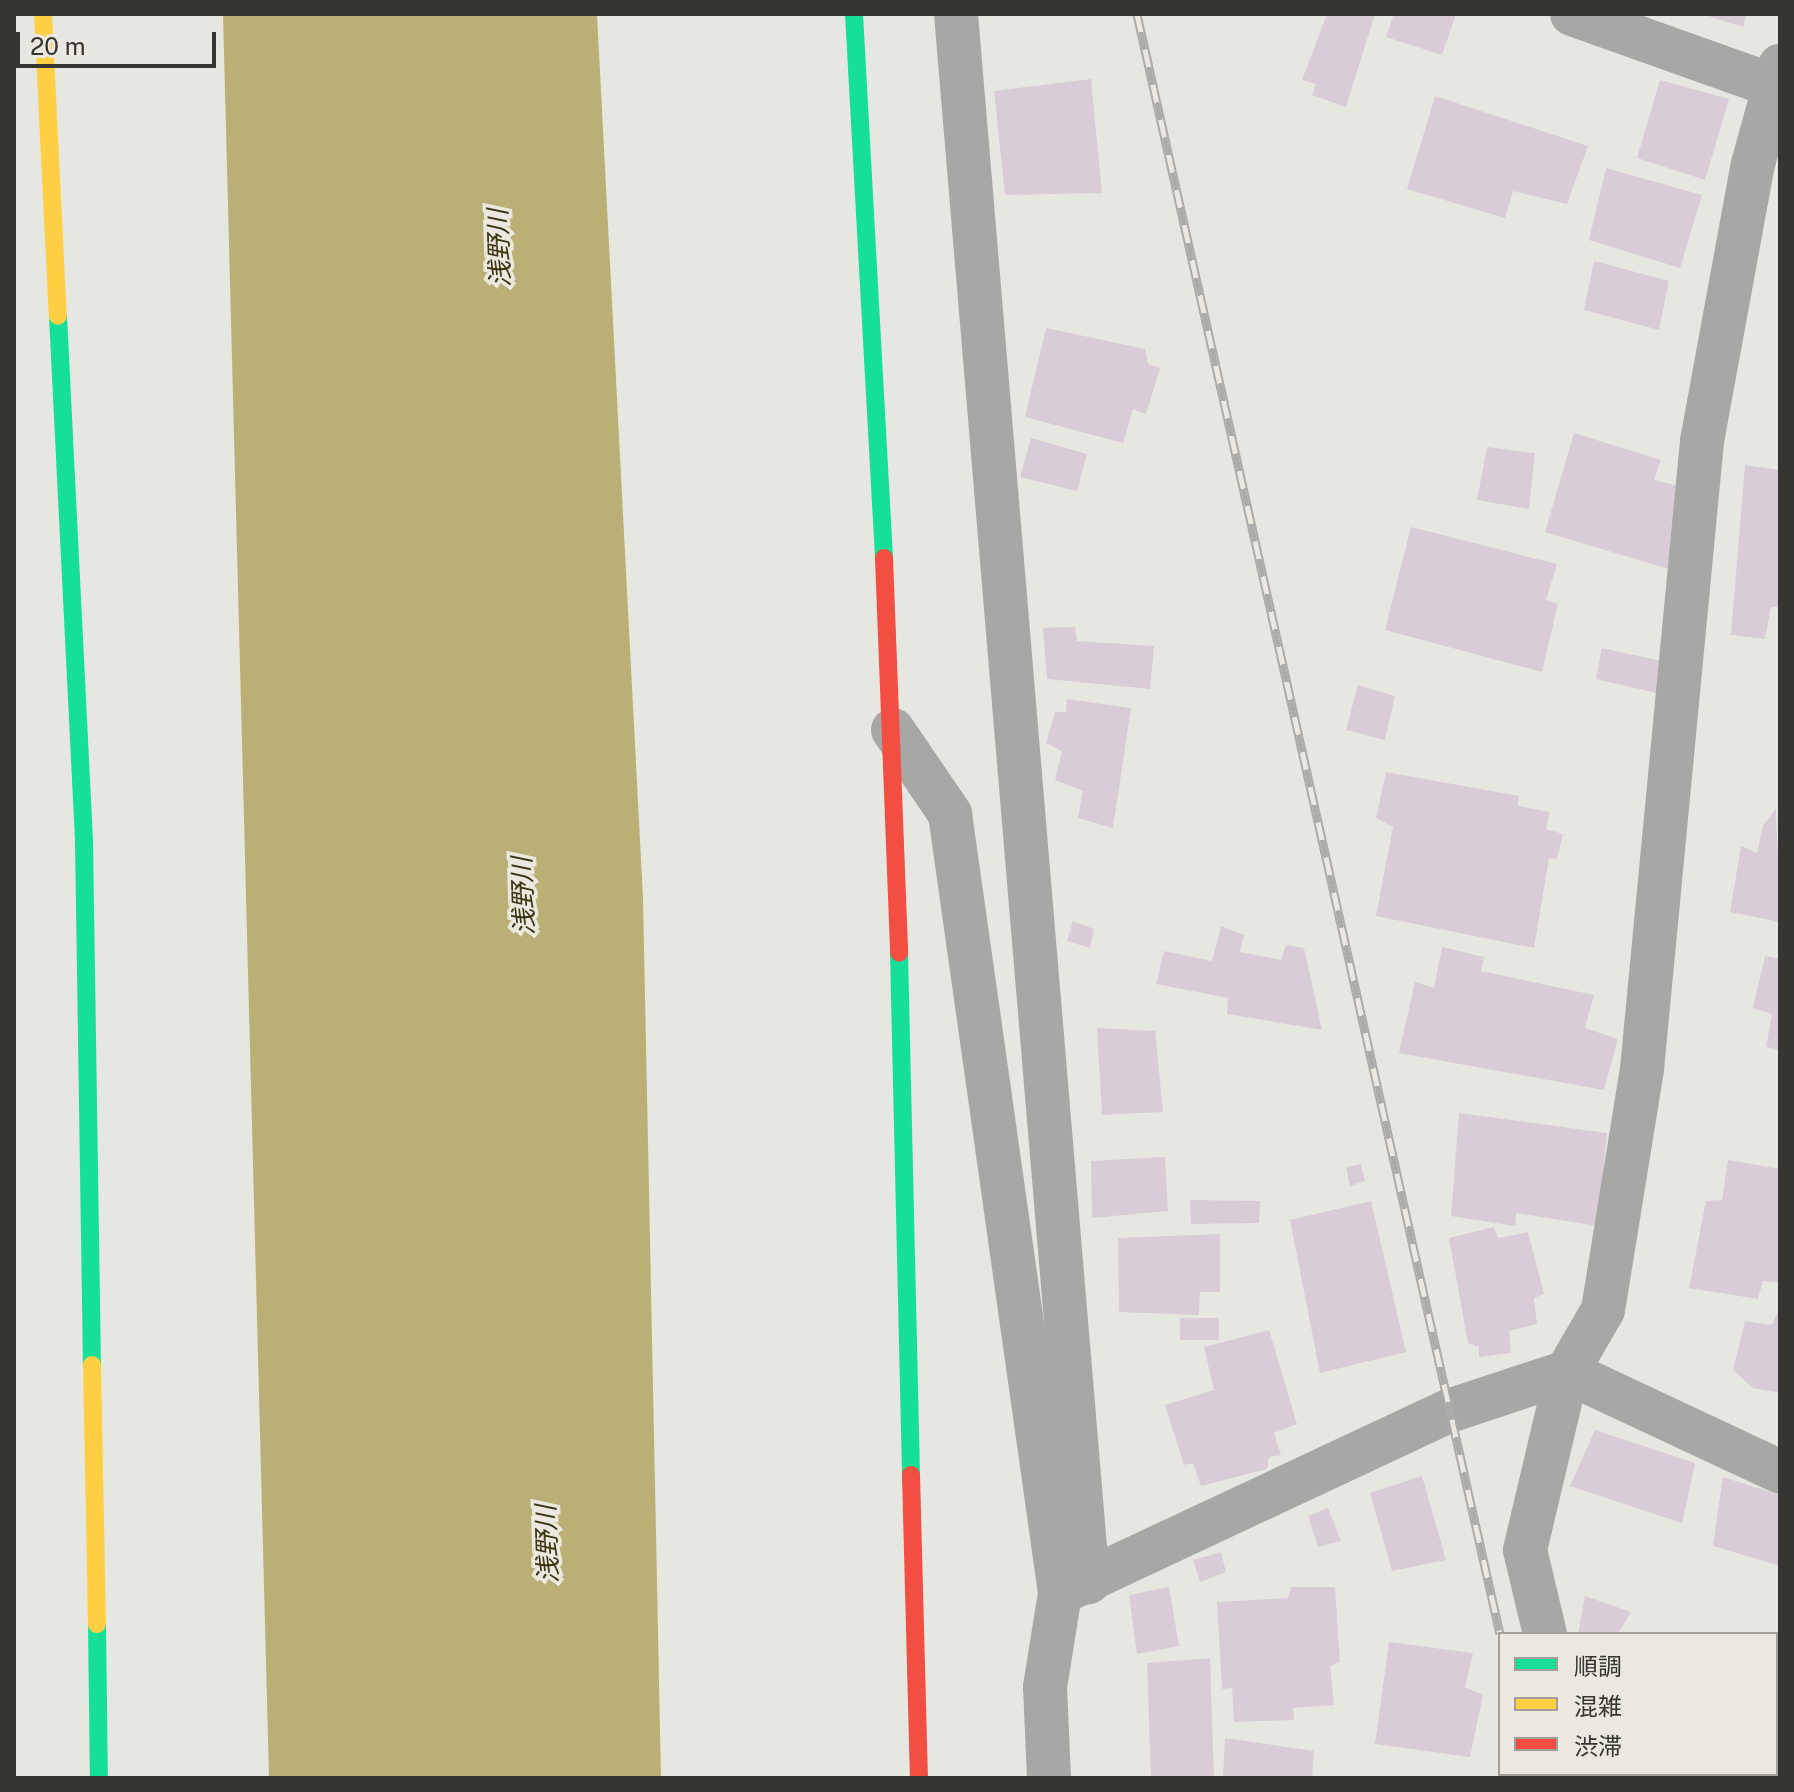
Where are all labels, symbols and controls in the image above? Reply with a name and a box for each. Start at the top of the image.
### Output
scale bar [20,16,220,66]
text: 20 m [30,32,86,60]
water label: 浅野川 [482,208,516,288]
water label: 浅野川 [506,856,540,936]
water label: 浅野川 [530,1504,564,1584]
legend [1498,1632,1778,1776]
text: 順調 [1574,1652,1622,1680]
text: 混雑 [1574,1692,1622,1720]
text: 渋滞 [1574,1732,1622,1760]

